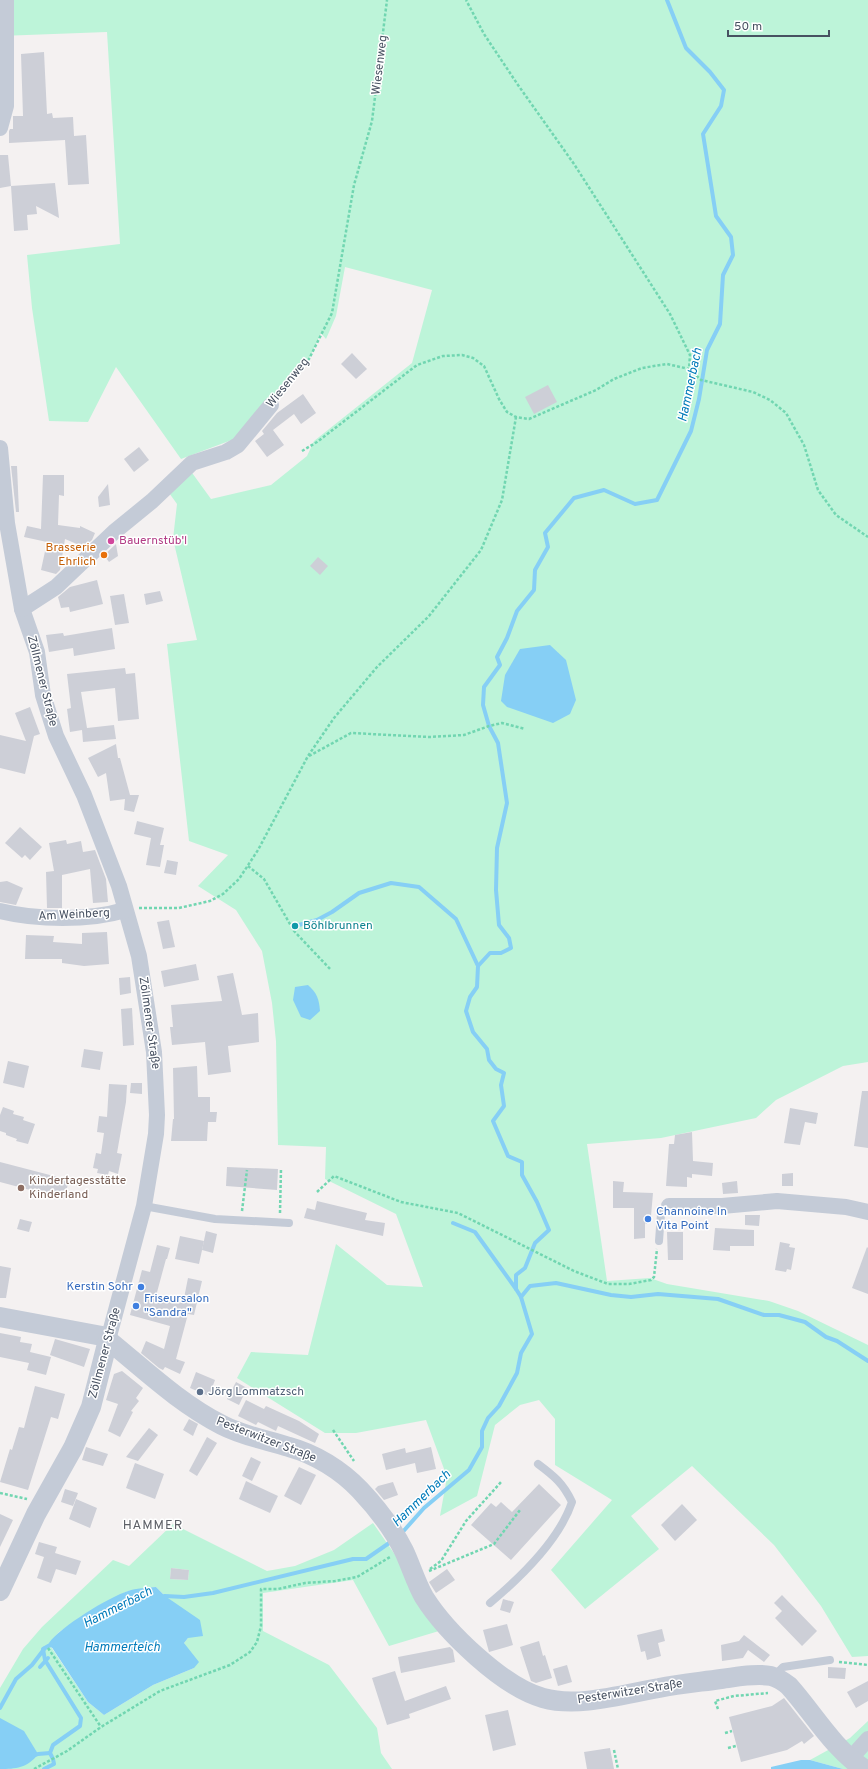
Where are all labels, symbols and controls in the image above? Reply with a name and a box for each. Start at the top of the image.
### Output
scale bar [728,12,829,38]
text: 50 m [734,19,762,35]
street label: Wiesenweg [368,34,392,96]
water label: Hammerbach [675,347,707,423]
street label: Wiesenweg [263,355,313,411]
place label: Bauernstüb'l [119,533,187,549]
marker: Bauernstüb'l [106,536,116,546]
place label: Brasserie Ehrlich [46,540,96,570]
marker: Brasserie Ehrlich [99,550,109,560]
street label: Zöllmener Straße [23,634,61,728]
street label: Am Weinberg [38,905,110,925]
place label: Böhlbrunnen [303,918,373,934]
marker: Böhlbrunnen [290,921,300,931]
street label: Zöllmener Straße [135,976,163,1070]
place label: Kindertagesstätte Kinderland [29,1173,126,1203]
marker: Kindertagesstätte Kinderland [16,1183,26,1193]
place label: Channoine In Vita Point [656,1204,727,1234]
marker: Channoine In Vita Point [643,1214,653,1224]
place label: Kerstin Sohr [67,1279,133,1295]
marker: Kerstin Sohr [136,1282,146,1292]
place label: Friseursalon "Sandra" [144,1291,209,1321]
marker: Friseursalon "Sandra" [131,1301,141,1311]
street label: Zöllmener Straße [85,1306,125,1400]
place label: Jörg Lommatzsch [208,1384,304,1400]
marker: Jörg Lommatzsch [195,1387,205,1397]
street label: Pesterwitzer Straße [214,1414,318,1466]
water label: Hammerbach [389,1467,455,1531]
district label: HAMMER [123,1518,183,1534]
water label: Hammerbach [81,1584,155,1632]
water label: Hammerteich [84,1640,160,1656]
street label: Pesterwitzer Straße [576,1676,684,1708]

